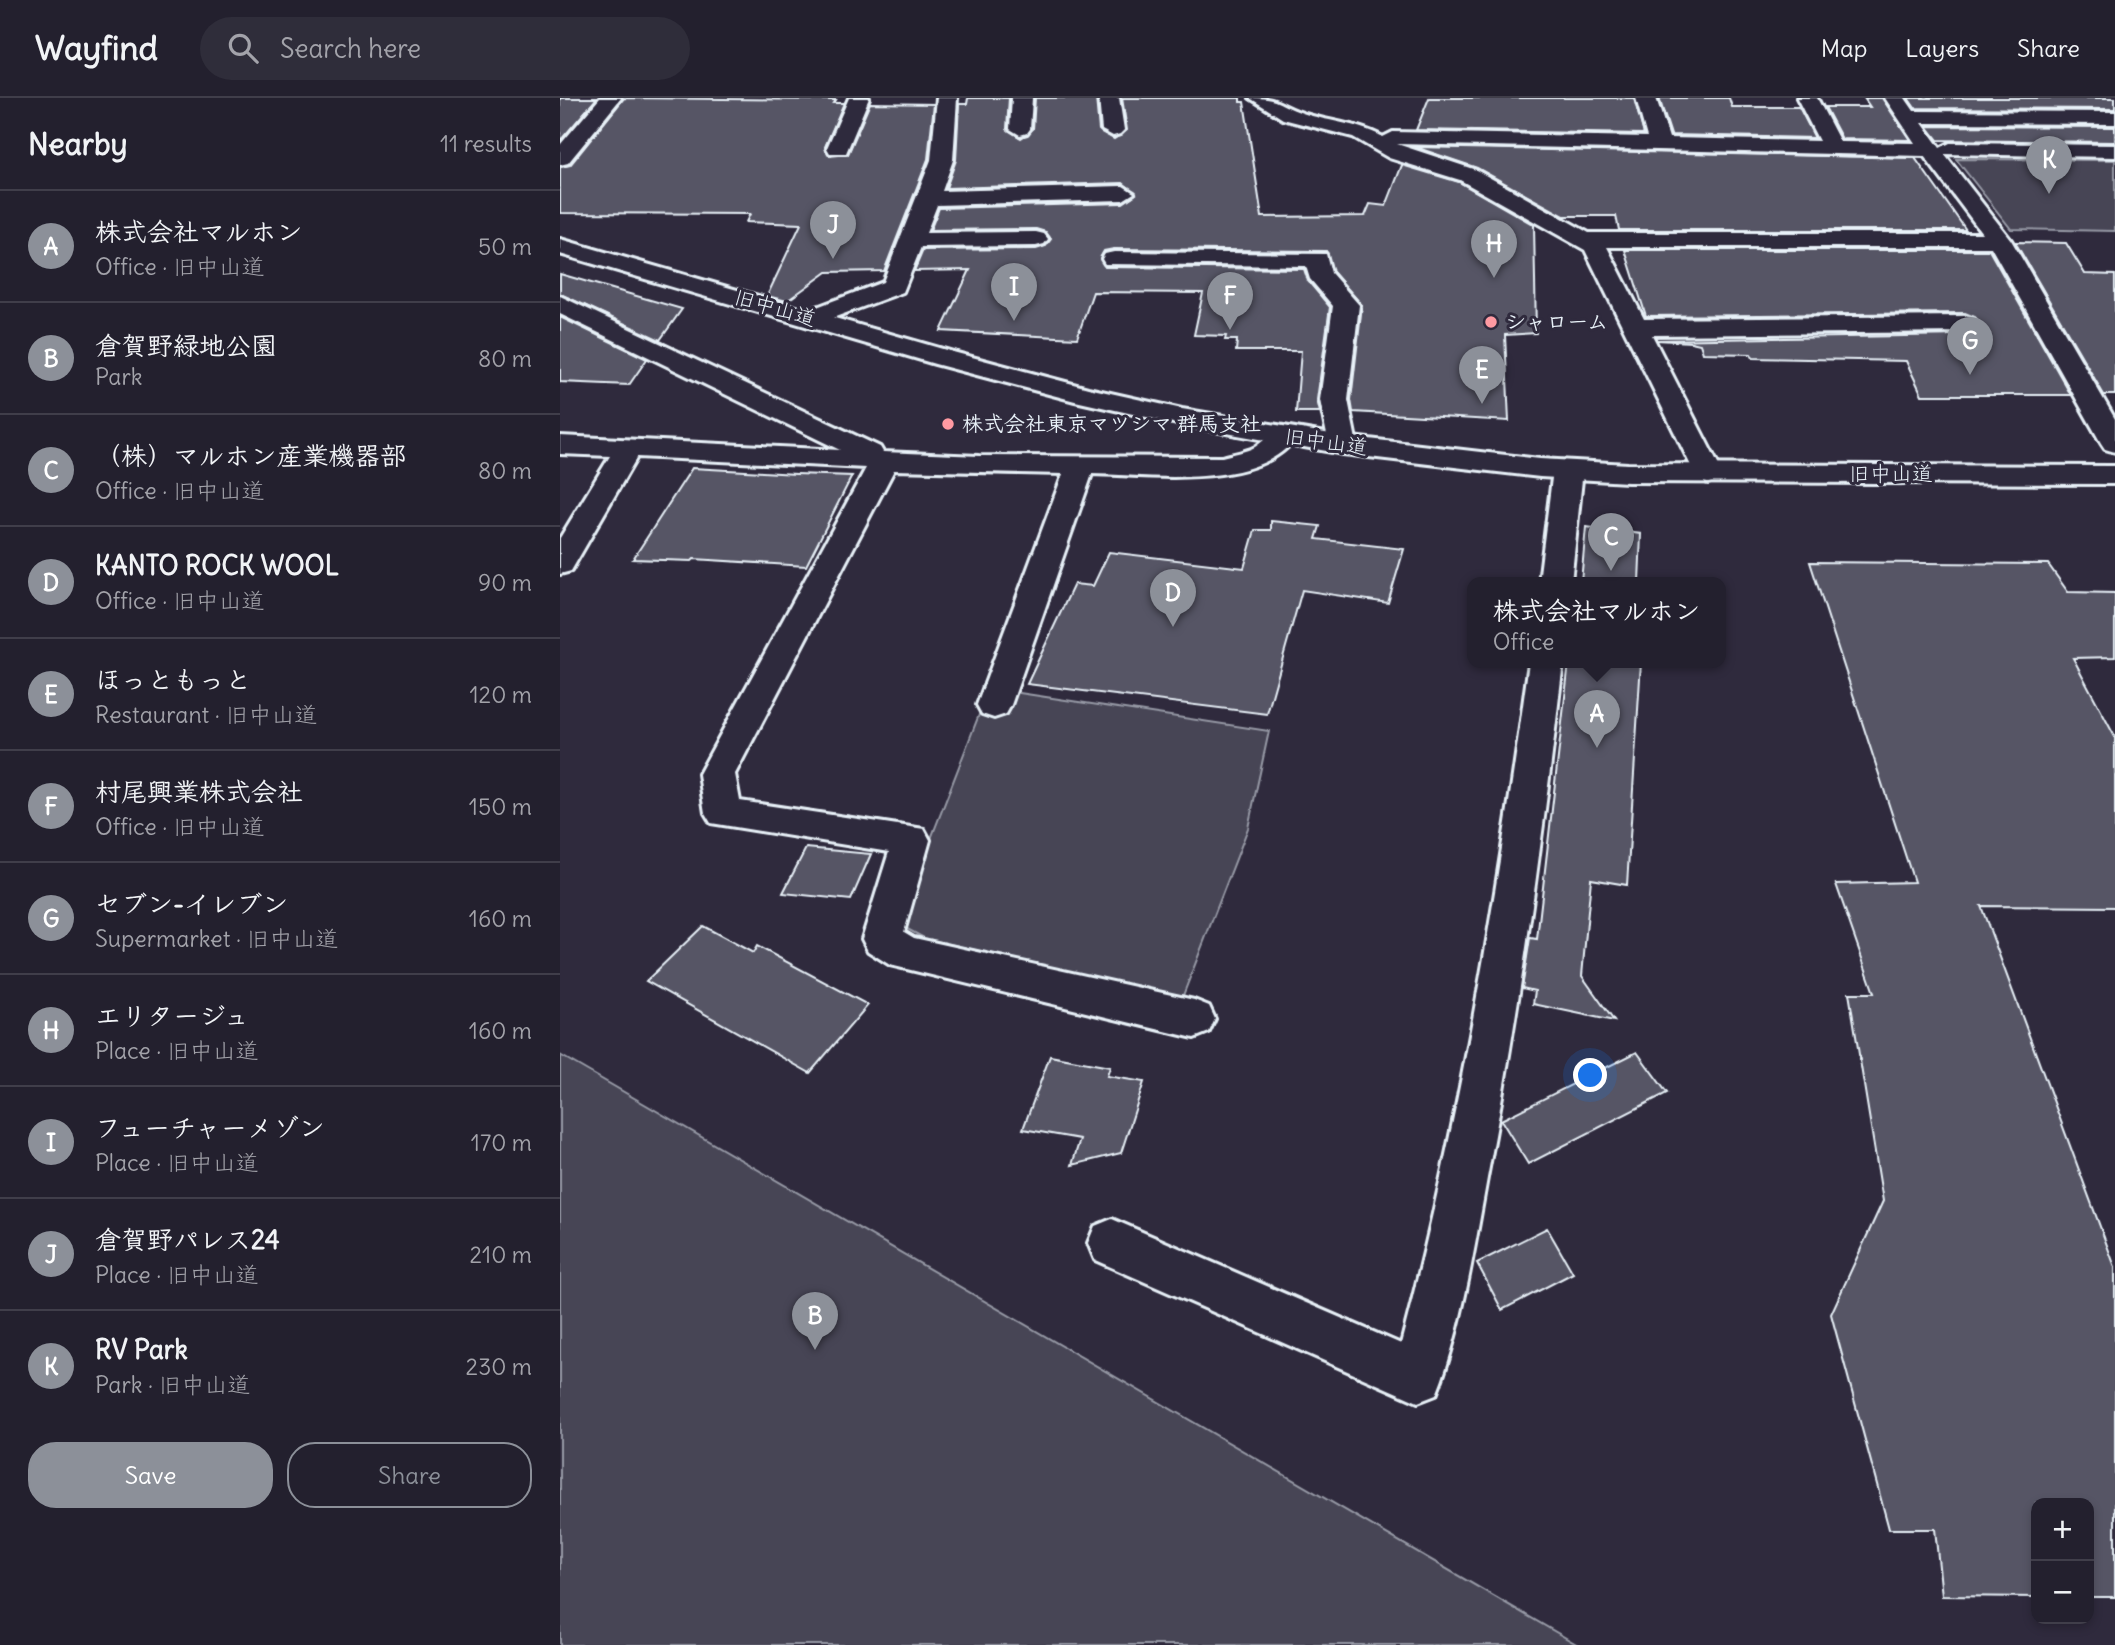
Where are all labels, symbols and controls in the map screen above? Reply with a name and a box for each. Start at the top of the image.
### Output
search box [200,17,690,80]
text: Wayfind [35,27,158,69]
icon: search [224,29,262,67]
text: Search here [280,32,421,65]
text: Map [1821,33,1867,63]
text: Layers [1905,33,1979,63]
text: Share [2017,33,2080,63]
text: Nearby [28,125,128,163]
text: 11 results [440,129,532,158]
pin: K [2026,136,2072,194]
pin: J [810,201,856,259]
text: 株式会社マルホン [95,215,302,248]
pin: H [1471,220,1517,278]
text: A [44,232,58,261]
text: 50 m [478,232,532,261]
text: Office · 旧中山道 [95,252,265,281]
pin: I [991,263,1037,321]
pin: F [1207,272,1253,330]
street label: 旧中山道 [731,283,819,332]
place label: シャローム [1505,308,1608,335]
marker: シャローム [1483,314,1499,330]
pin: G [1947,317,1993,375]
text: 倉賀野緑地公園 [95,329,277,362]
text: B [43,344,59,373]
text: 80 m [478,344,532,373]
pin: E [1459,346,1505,404]
text: Park [95,362,143,391]
place label: 株式会社東京マツシマ 群馬支社 [962,410,1261,437]
marker: 株式会社東京マツシマ 群馬支社 [940,416,956,432]
street label: 旧中山道 [1283,422,1370,461]
text: （株）マルホン産業機器部 [95,439,406,472]
text: C [43,456,59,485]
text: 80 m [478,456,532,485]
street label: 旧中山道 [1849,460,1933,487]
text: Office · 旧中山道 [95,476,265,505]
pin: C [1588,513,1634,571]
text: KANTO ROCK WOOL [95,549,339,582]
text: D [43,568,59,597]
text: 90 m [478,568,532,597]
pin: D [1150,569,1196,627]
popup [1467,577,1726,668]
text: Office · 旧中山道 [95,586,265,615]
text: 株式会社マルホン [1493,594,1700,627]
text: Office [1493,627,1554,656]
text: ほっともっと [95,663,251,696]
text: E [44,680,58,709]
text: 120 m [469,680,532,709]
pin: A [1574,690,1620,748]
text: Restaurant · 旧中山道 [95,700,317,729]
text: 村尾興業株式会社 [95,775,303,808]
text: F [44,792,58,821]
text: 150 m [469,792,532,821]
text: Office · 旧中山道 [95,812,265,841]
text: セブン-イレブン [95,887,288,920]
text: G [43,904,59,933]
text: 160 m [469,904,532,933]
text: Supermarket · 旧中山道 [95,924,339,953]
text: エリタージュ [95,999,249,1032]
text: H [43,1016,59,1045]
text: 160 m [469,1016,532,1045]
text: Place · 旧中山道 [95,1036,259,1065]
your location [1573,1058,1607,1092]
text: フューチャーメゾン [95,1111,325,1144]
text: I [46,1128,56,1157]
text: 170 m [471,1128,532,1157]
text: Place · 旧中山道 [95,1148,259,1177]
text: 倉賀野パレス24 [95,1223,280,1256]
text: J [45,1240,57,1269]
text: 210 m [469,1240,532,1269]
text: Place · 旧中山道 [95,1260,259,1289]
pin: B [792,1292,838,1350]
text: RV Park [95,1333,188,1366]
text: K [44,1352,58,1381]
text: 230 m [466,1352,532,1381]
text: Park · 旧中山道 [95,1370,251,1399]
button: Save [28,1442,273,1508]
button: Share [287,1442,532,1508]
map controls [2031,1498,2094,1624]
button: + [2031,1498,2094,1561]
button: − [2031,1561,2094,1624]

